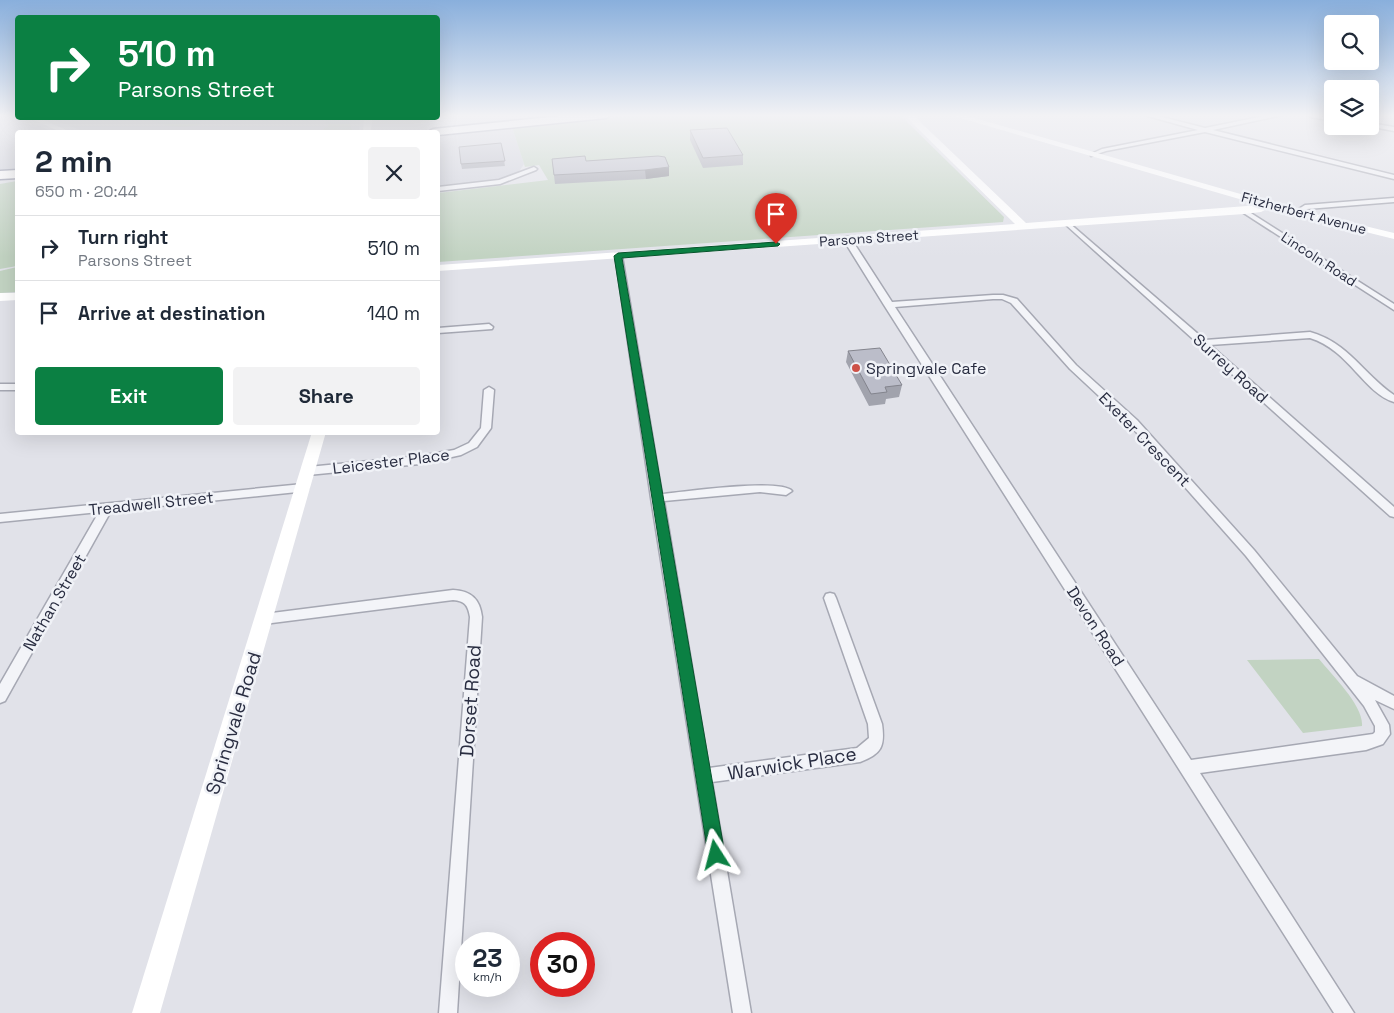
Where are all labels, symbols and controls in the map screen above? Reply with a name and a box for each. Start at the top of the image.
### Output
map controls [1324,15,1379,135]
button: search [1324,15,1379,70]
text: 510 m [118,32,216,76]
icon: right [35,35,100,100]
text: Parsons Street [118,75,275,103]
button: layers [1324,80,1379,135]
text: 2 min [35,142,113,181]
button: close [368,147,420,199]
text: 650 m · 20:44 [35,181,138,202]
street label: Fitzherbert Avenue [1239,188,1369,238]
pin [755,193,797,244]
icon: arrive [762,200,790,228]
text: Turn right [78,225,168,250]
street label: Parsons Street [819,226,919,250]
street label: Lincoln Road [1278,228,1360,290]
icon: right [35,234,63,262]
text: 510 m [368,236,420,261]
text: Parsons Street [78,250,192,271]
icon: arrive [35,299,63,327]
text: Arrive at destination [78,301,266,326]
text: 140 m [367,301,420,326]
street label: Surrey Road [1189,329,1273,408]
place label: Springvale Cafe [866,358,986,379]
marker: Springvale Cafe [850,362,862,374]
button: Exit [35,367,223,425]
button: Share [233,367,420,425]
street label: Exeter Crescent [1094,388,1195,491]
street label: Leicester Place [331,444,451,479]
street label: Treadwell Street [87,486,215,521]
street label: Nathan Street [18,550,91,654]
street label: Devon Road [1062,582,1129,670]
street label: Dorset Road [454,644,487,758]
street label: Springvale Road [200,649,267,797]
street label: Warwick Place [726,741,858,786]
position arrow [689,828,741,880]
speed limit sign: 30 [530,932,595,997]
text: 23 [472,942,503,974]
text: km/h [473,969,502,985]

